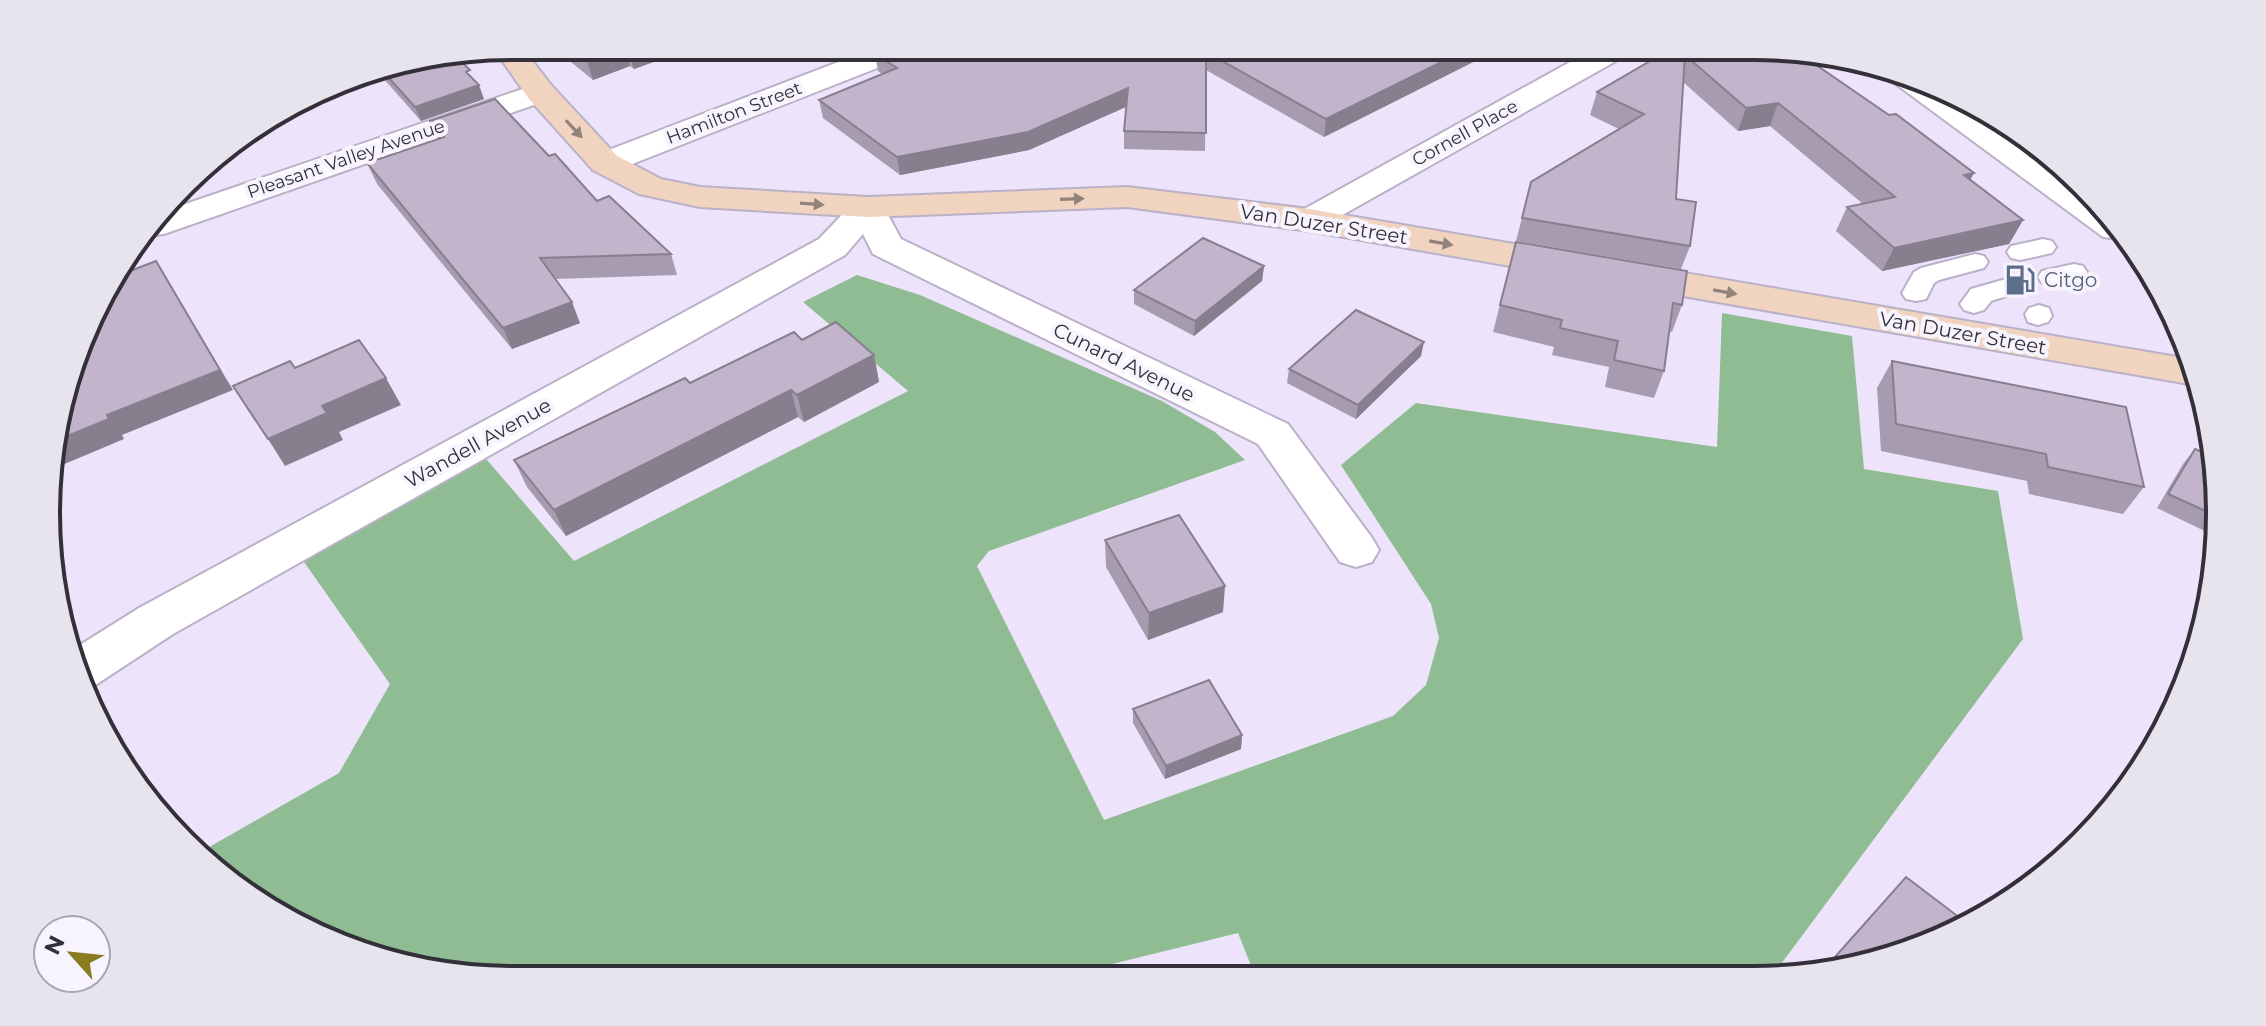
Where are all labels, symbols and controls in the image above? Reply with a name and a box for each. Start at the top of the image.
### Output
street label: Hamilton Street [663,77,805,149]
street label: Cornell Place [1408,95,1522,171]
street label: Pleasant Valley Avenue [244,115,448,203]
one-way arrow [565,119,583,138]
one-way arrow [1060,192,1085,205]
one-way arrow [800,198,825,211]
street label: Van Duzer Street [1239,199,1409,249]
one-way arrow [1429,237,1454,249]
fuel station icon: Citgo [2003,263,2037,297]
place label: Citgo [2044,268,2097,292]
one-way arrow [1712,287,1737,299]
street label: Van Duzer Street [1878,306,2048,360]
street label: Cunard Avenue [1049,317,1199,407]
street label: Wandell Avenue [401,393,555,493]
north arrow [32,914,112,994]
text: N [39,931,71,959]

